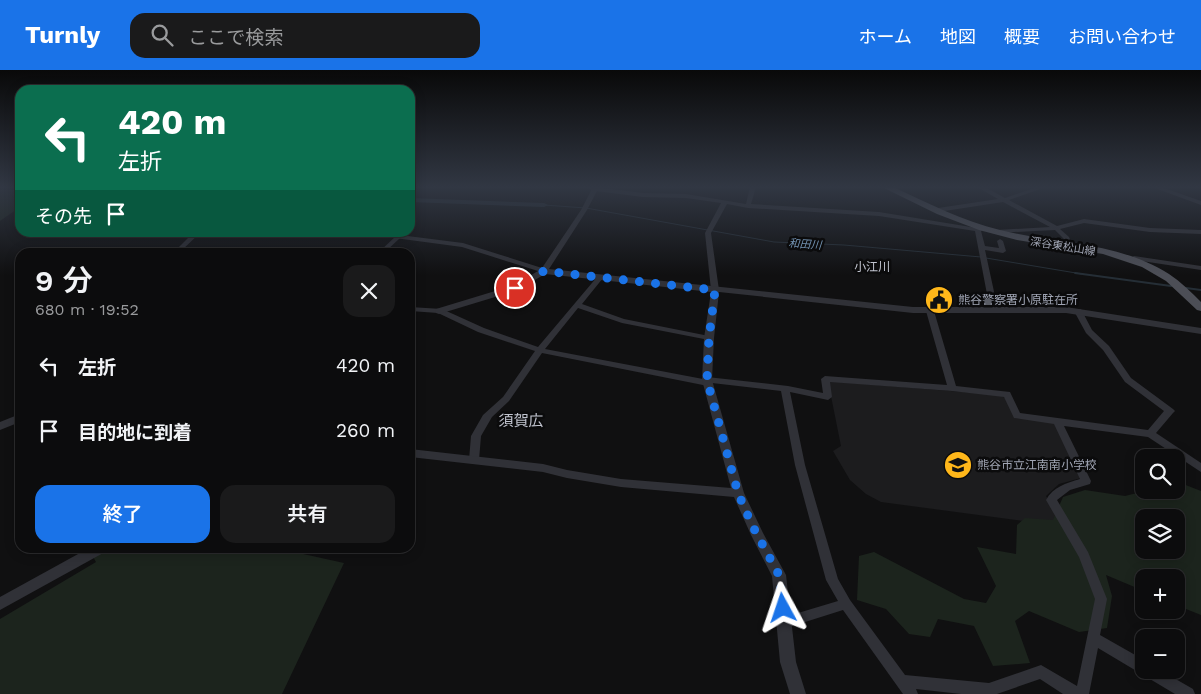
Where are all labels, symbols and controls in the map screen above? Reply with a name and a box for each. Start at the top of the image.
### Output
search box [130,13,480,58]
text: Turnly [25,21,100,49]
icon: search [148,21,176,49]
text: ここで検索 [188,26,283,49]
text: ホーム [859,26,912,47]
text: 地図 [940,26,976,47]
text: 概要 [1004,26,1040,47]
text: お問い合わせ [1068,26,1176,47]
text: 420 m [118,101,227,143]
icon: left [35,105,100,170]
text: 左折 [118,149,162,174]
icon: arrive [102,200,130,228]
text: その先 [35,205,92,228]
street label: 深谷東松山線 [1029,235,1097,258]
water label: 和田川 [788,237,823,252]
district label: 小江川 [854,260,890,274]
text: 9 分 [35,263,93,298]
button: close [343,265,395,317]
pin [494,267,536,309]
icon: arrive [501,274,529,302]
public building icon: 熊谷警察署小原駐在所 [924,285,954,315]
place label: 熊谷警察署小原駐在所 [958,293,1078,307]
text: 680 m · 19:52 [35,300,139,319]
icon: left [35,352,63,380]
text: 420 m [336,354,395,377]
text: 左折 [78,356,116,379]
district label: 須賀広 [498,412,544,430]
icon: arrive [35,417,63,445]
text: 260 m [336,419,395,442]
text: 目的地に到着 [78,421,192,444]
map controls [1135,449,1185,679]
button: search [1135,449,1185,499]
school or university icon: 熊谷市立江南南小学校 [943,450,973,480]
place label: 熊谷市立江南南小学校 [977,458,1097,472]
button: 終了 [35,485,210,543]
button: 共有 [220,485,395,543]
button: layers [1135,509,1185,559]
button: + [1135,569,1185,619]
position arrow [756,581,808,633]
button: − [1135,629,1185,679]

